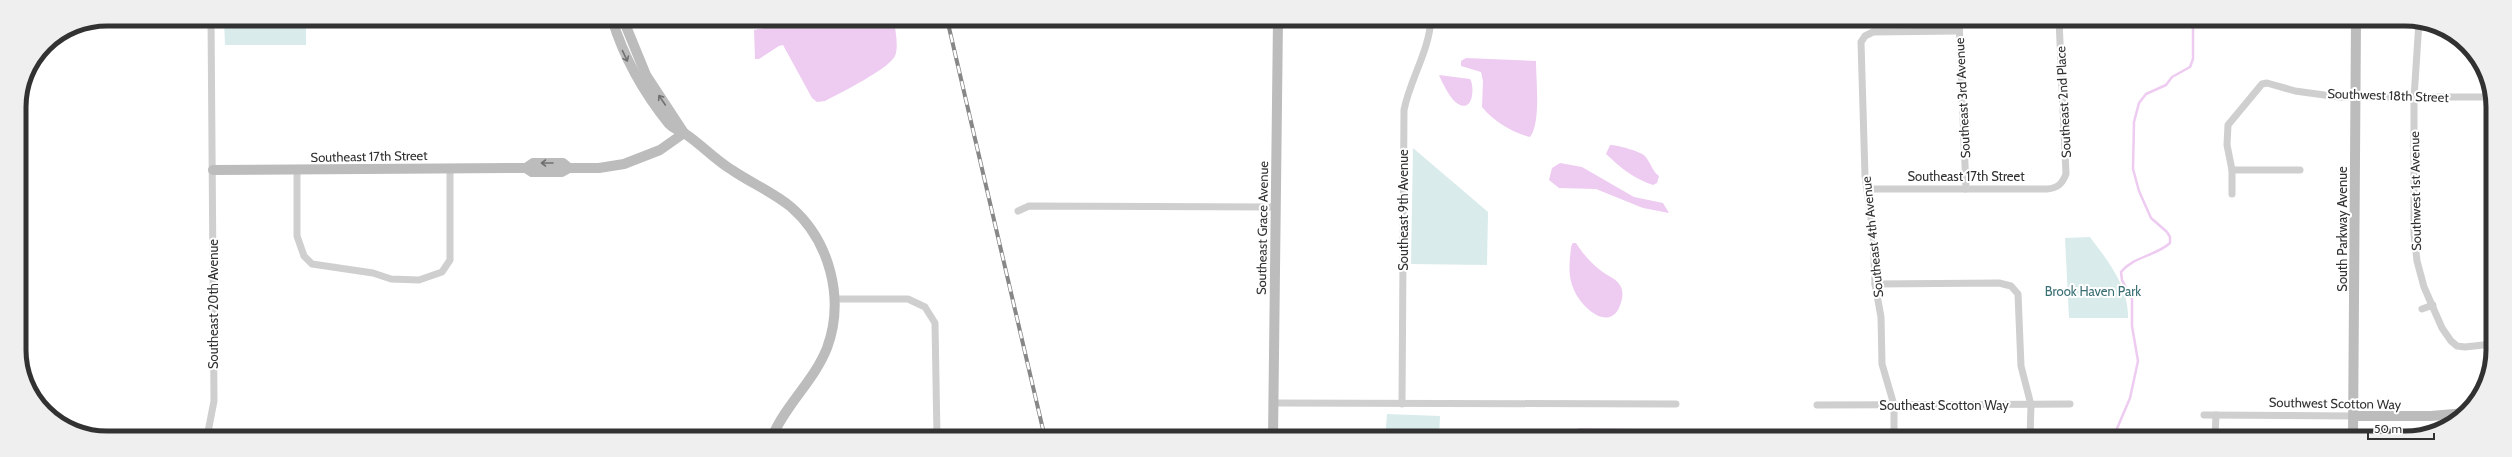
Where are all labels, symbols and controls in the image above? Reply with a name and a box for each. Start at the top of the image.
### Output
street label: Southeast 3rd Avenue [1951,37,1973,159]
street label: Southeast 2nd Place [2052,45,2074,158]
one-way arrow [622,49,629,61]
street label: Southwest 18th Street [2327,85,2450,105]
one-way arrow [658,95,666,106]
street label: Southwest 1st Avenue [2406,131,2424,251]
street label: Southeast 17th Street [310,147,428,165]
street label: Southeast 9th Avenue [1395,149,1411,271]
one-way arrow [541,159,554,167]
street label: Southeast Grace Avenue [1253,160,1271,295]
street label: South Parkway Avenue [2334,166,2350,292]
street label: Southeast 17th Street [1907,168,2025,184]
street label: Southeast 4th Avenue [1858,175,1886,298]
street label: Southeast 20th Avenue [205,239,221,369]
park label: Brook Haven Park [2045,283,2141,299]
street label: Southwest Scotton Way [2269,394,2402,412]
street label: Southeast Scotton Way [1879,397,2009,413]
scale bar [2368,415,2434,441]
text: 50 m [2374,421,2402,436]

